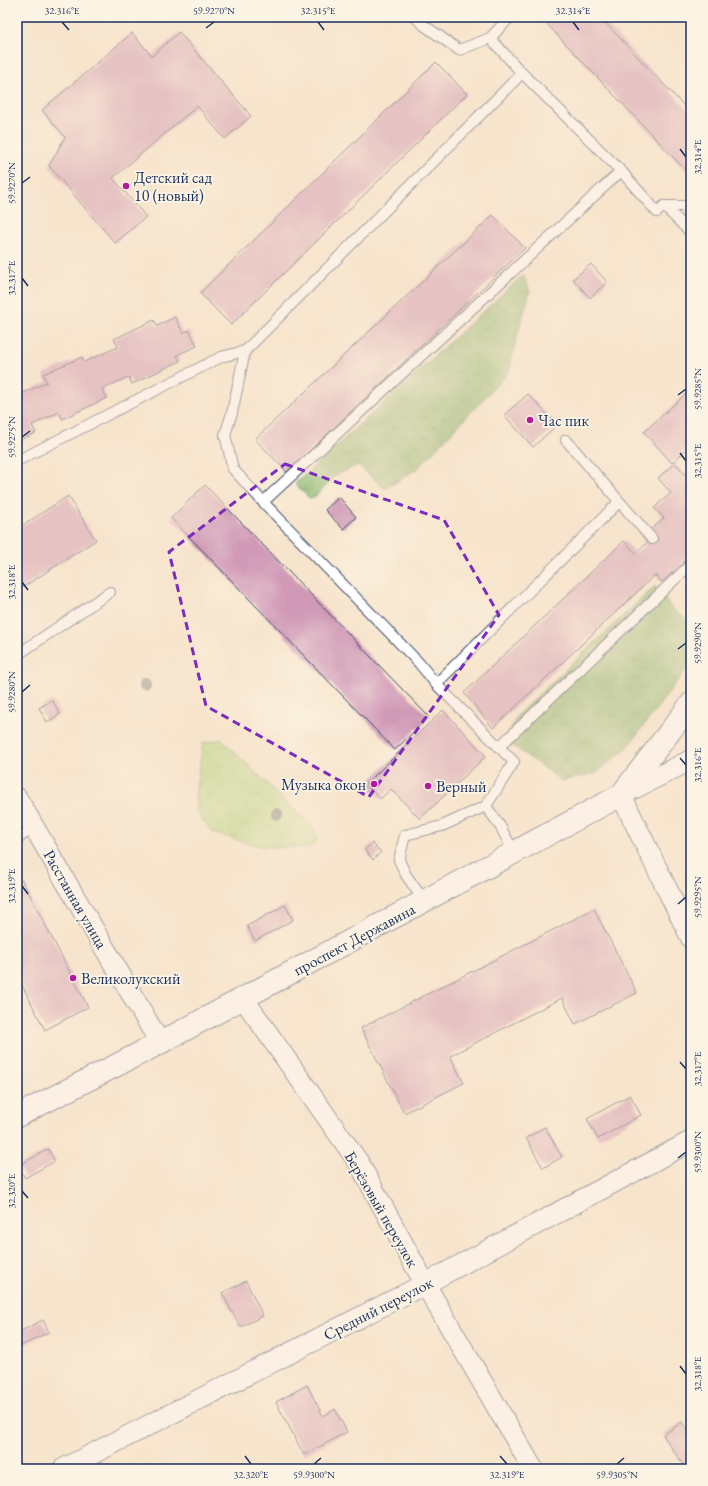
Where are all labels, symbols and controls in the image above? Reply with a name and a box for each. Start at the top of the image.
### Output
text: 32.316°E [45,4,80,17]
text: 59.9270°N [193,4,235,17]
text: 32.315°E [301,4,336,17]
text: 32.314°E [556,4,591,17]
text: 32.314°E [691,139,704,174]
text: 59.9270°N [5,162,18,204]
place label: Детский сад 10 (новый) [134,167,213,206]
marker: Детский сад 10 (новый) [121,181,131,191]
text: 32.317°E [5,260,18,295]
text: 59.9285°N [691,368,704,410]
place label: Час пик [538,410,589,431]
marker: Час пик [525,415,535,425]
text: 59.9275°N [5,416,18,458]
text: 32.315°E [691,443,704,478]
text: 32.318°E [5,564,18,599]
text: 59.9290°N [691,622,704,664]
text: 59.9280°N [5,671,18,713]
text: 32.316°E [691,747,704,782]
place label: Музыка окон [281,774,366,795]
place label: Верный [436,776,487,797]
marker: Музыка окон [369,779,379,789]
marker: Верный [423,781,433,791]
street label: Расстанная улица [39,846,113,953]
text: 32.319°E [5,868,18,903]
text: 59.9295°N [691,876,704,918]
street label: проспект Державина [290,898,419,980]
place label: Великолукский [81,968,181,989]
marker: Великолукский [68,973,78,983]
text: 32.317°E [691,1051,704,1086]
text: 59.9300°N [691,1131,704,1173]
street label: Берёзовый переулок [340,1147,424,1272]
text: 32.320°E [5,1173,18,1208]
street label: Средний переулок [320,1272,437,1345]
text: 32.318°E [691,1356,704,1391]
text: 32.320°E [234,1468,269,1481]
text: 59.9300°N [293,1468,335,1481]
text: 32.319°E [490,1468,525,1481]
text: 59.9305°N [596,1468,638,1481]

